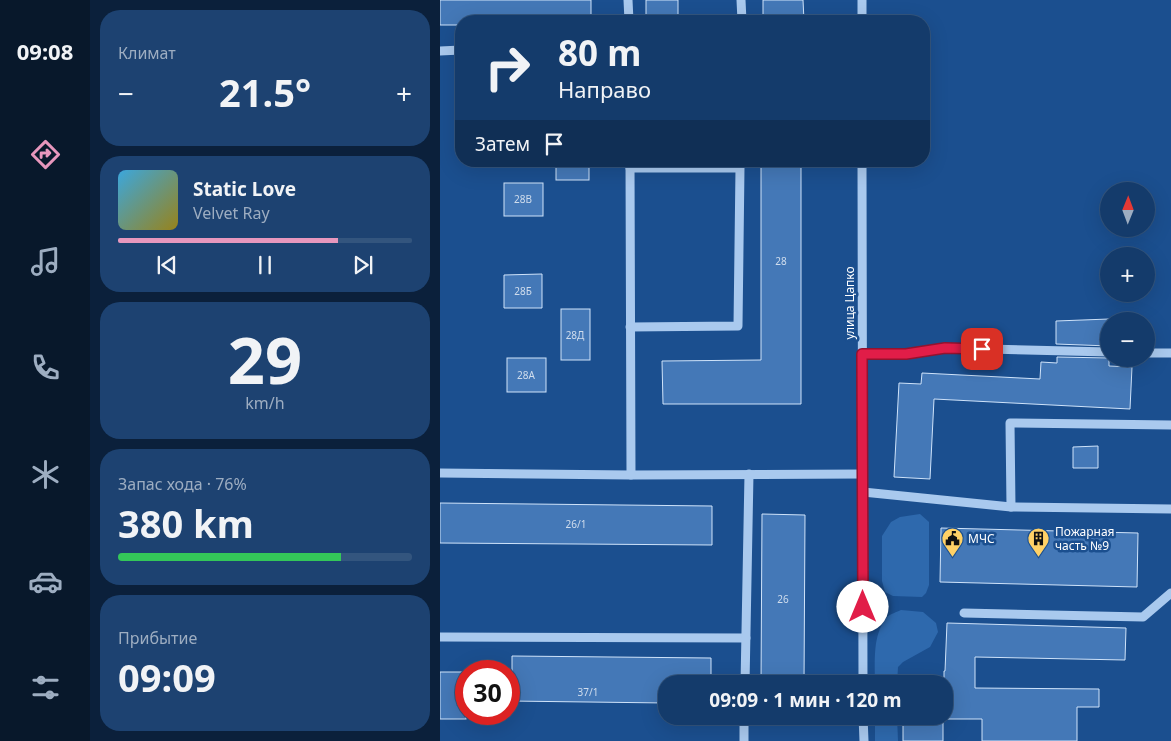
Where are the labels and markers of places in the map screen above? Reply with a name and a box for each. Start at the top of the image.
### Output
pin [961,328,1003,370]
place label: Пожарная часть №9 [1055,523,1115,554]
public building icon: МЧС [940,527,964,558]
building icon: Пожарная часть №9 [1027,527,1051,558]
place label: МЧС [968,530,995,547]

